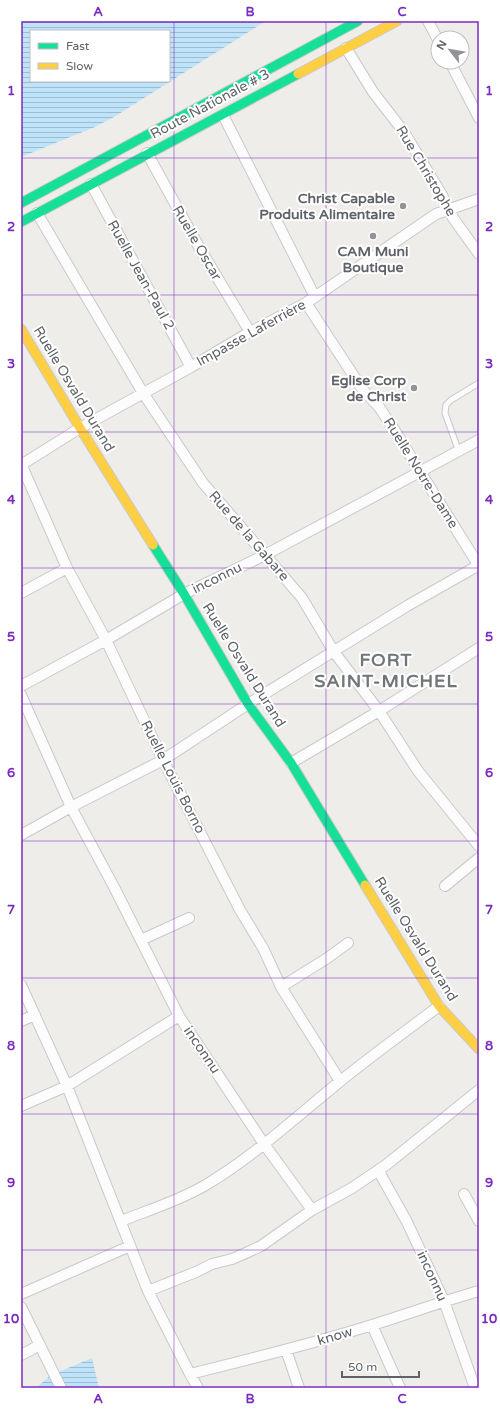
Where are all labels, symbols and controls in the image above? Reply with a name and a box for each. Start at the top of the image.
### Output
text: A [93,4,103,20]
text: B [245,4,255,20]
text: C [397,4,407,20]
legend [30,30,170,82]
north arrow [430,30,470,70]
text: N [434,38,450,52]
text: Fast [66,39,90,53]
text: Slow [66,59,93,73]
street label: Route Nationale # 3 [147,65,273,143]
text: 1 [7,83,15,99]
text: 1 [485,83,493,99]
street label: Rue Christophe [392,123,460,220]
place label: Christ Capable Produits Alimentaire [259,190,395,223]
marker: Christ Capable Produits Alimentaire [398,201,408,211]
street label: Ruelle Oscar [169,203,226,284]
street label: Ruelle Jean-Paul 2 [104,217,178,333]
text: 2 [7,219,15,235]
text: 2 [485,219,493,235]
marker: CAM Muni Boutique [368,231,378,241]
place label: CAM Muni Boutique [337,243,409,276]
street label: Impasse Laferrière [193,296,309,370]
street label: Ruelle Osvald Durand [30,323,118,455]
text: 3 [7,356,15,372]
text: 3 [485,356,493,372]
place label: Eglise Corp de Christ [331,372,407,405]
marker: Eglise Corp de Christ [409,383,419,393]
street label: Ruelle Notre-Dame [380,414,462,532]
street label: Rue de la Gabare [205,488,293,585]
text: 4 [7,492,16,508]
text: 4 [485,492,494,508]
street label: inconnu [189,559,245,597]
street label: Ruelle Osvald Durand [199,600,289,730]
text: 5 [7,629,15,645]
text: 5 [485,629,493,645]
district label: FORT SAINT-MICHEL [314,649,458,692]
street label: Ruelle Louis Borno [137,718,209,836]
text: 6 [7,765,15,781]
text: 6 [485,765,493,781]
street label: Ruelle Osvald Durand [371,874,461,1004]
text: 7 [7,902,15,918]
text: 7 [485,902,493,918]
street label: inconnu [180,1023,224,1077]
text: 8 [7,1038,15,1054]
text: 8 [485,1038,493,1054]
text: 9 [7,1175,15,1191]
text: 9 [485,1175,493,1191]
street label: inconnu [413,1248,451,1304]
text: 10 [3,1311,19,1327]
text: 10 [481,1311,497,1327]
street label: know [316,1323,354,1349]
scale bar [342,1353,419,1379]
text: 50 m [348,1360,377,1374]
text: A [93,1391,103,1407]
text: B [245,1391,255,1407]
text: C [397,1391,407,1407]

